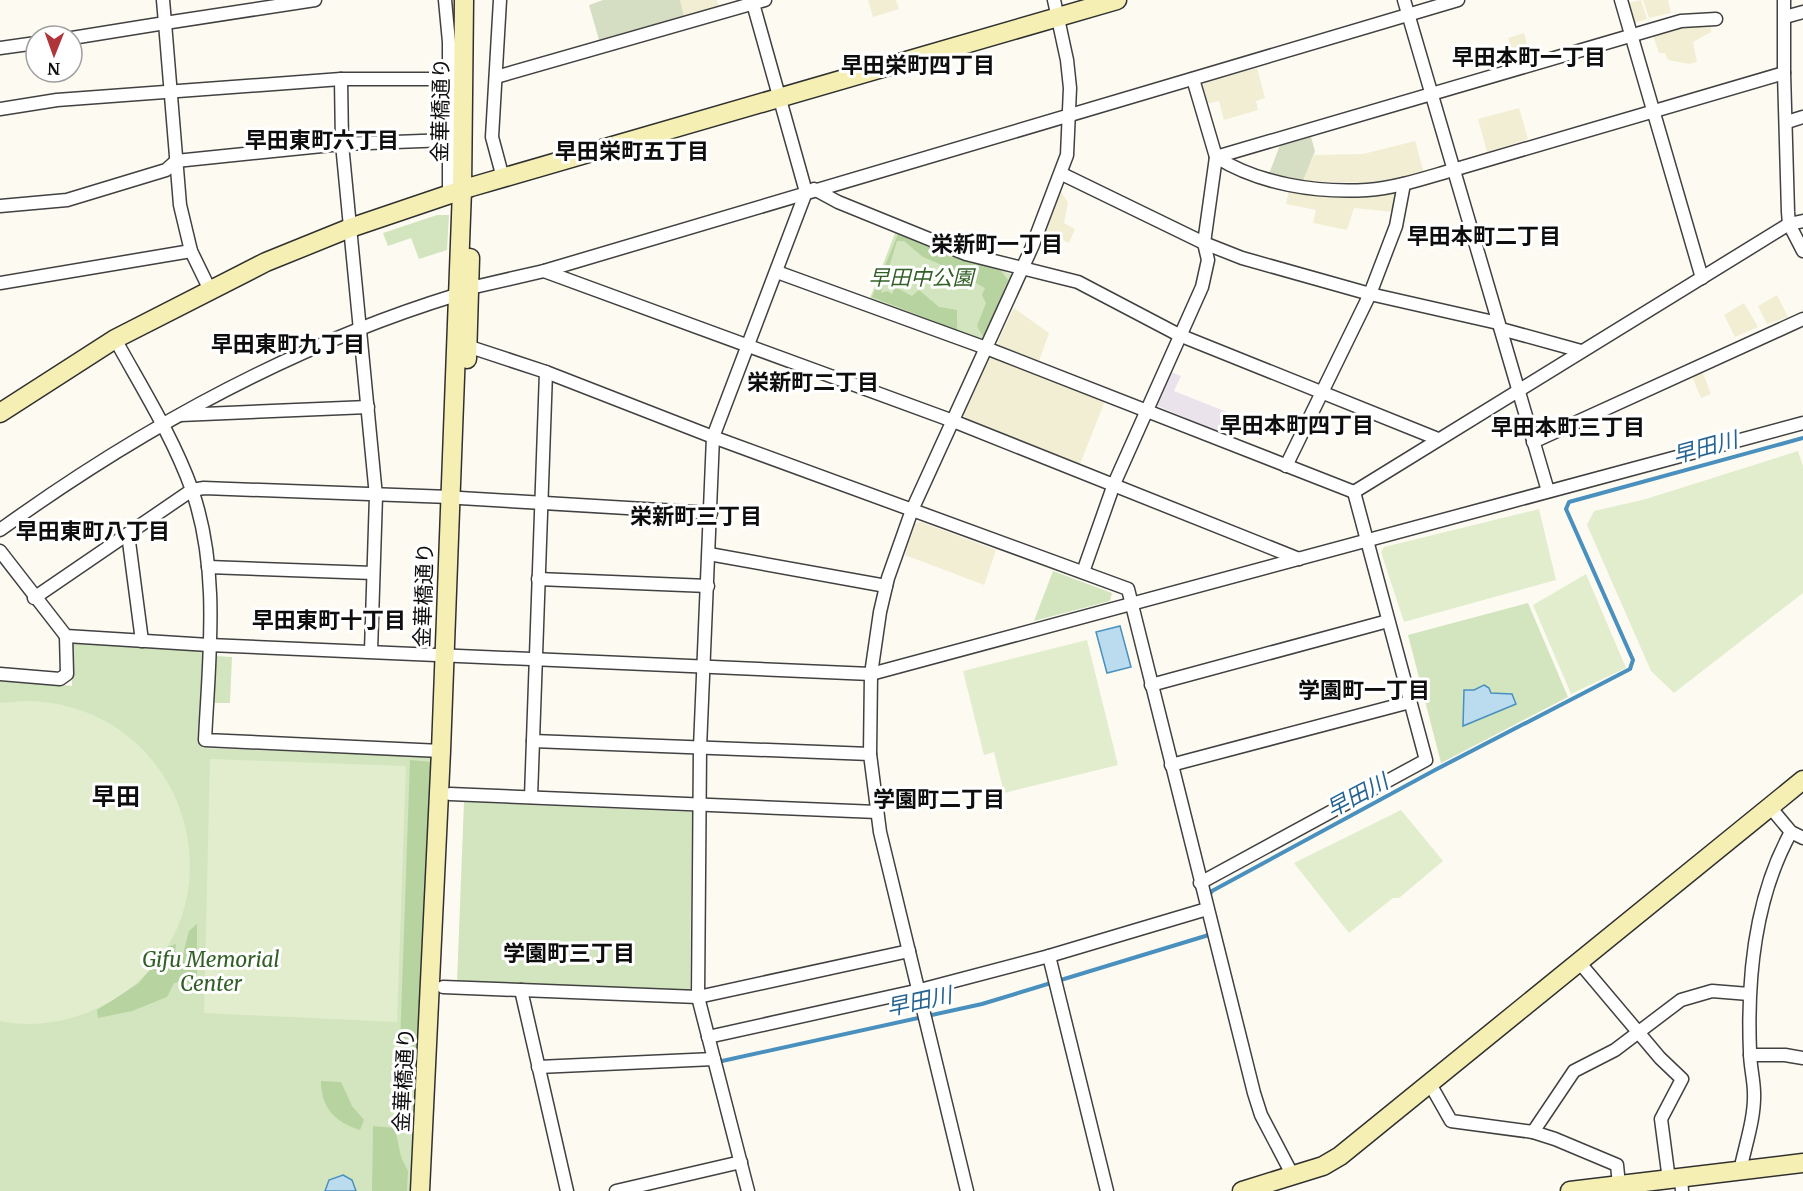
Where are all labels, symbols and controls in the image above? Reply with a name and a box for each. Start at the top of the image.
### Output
north arrow [24,24,84,84]
district label: 早田本町一丁目 [1452,43,1606,71]
district label: 早田栄町四丁目 [841,51,995,79]
street label: 金華橋通り [426,57,455,163]
text: N [47,59,60,79]
district label: 早田東町六丁目 [245,126,399,154]
district label: 早田栄町五丁目 [555,137,709,165]
district label: 早田本町二丁目 [1407,222,1561,250]
district label: 栄新町一丁目 [931,230,1063,258]
park label: 早田中公園 [869,264,976,291]
district label: 早田東町九丁目 [211,330,365,358]
district label: 栄新町二丁目 [747,368,879,396]
district label: 早田本町四丁目 [1220,411,1374,439]
district label: 早田本町三丁目 [1491,413,1645,441]
water label: 早田川 [1669,424,1742,469]
district label: 栄新町三丁目 [630,502,762,530]
district label: 早田東町八丁目 [16,517,170,545]
street label: 金華橋通り [408,542,439,648]
district label: 早田東町十丁目 [252,606,406,634]
district label: 学園町一丁目 [1298,676,1430,704]
water label: 早田川 [1321,766,1394,823]
district label: 早田 [92,781,140,812]
district label: 学園町二丁目 [873,785,1005,813]
district label: 学園町三丁目 [503,939,635,967]
park label: Gifu Memorial Center [142,946,280,997]
water label: 早田川 [884,980,956,1022]
street label: 金華橋通り [387,1027,420,1133]

